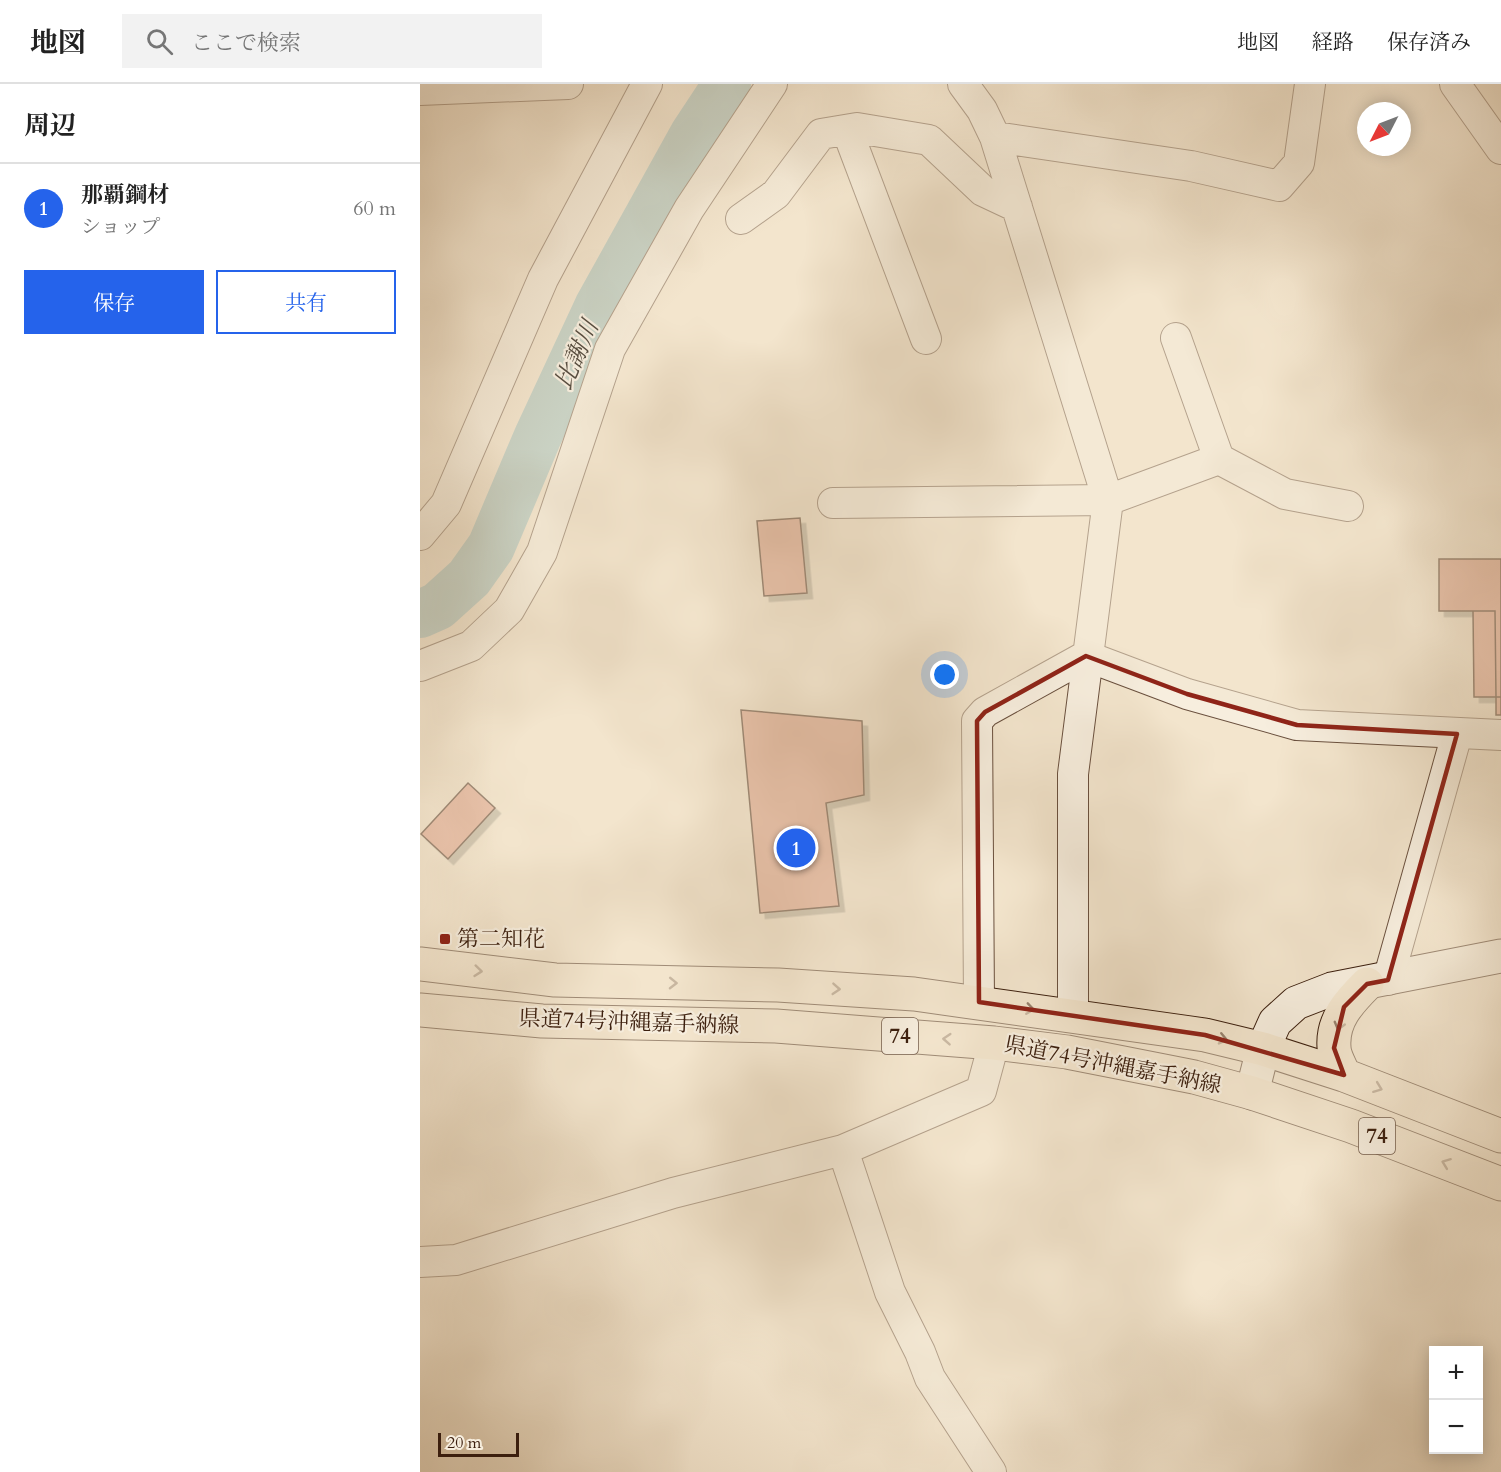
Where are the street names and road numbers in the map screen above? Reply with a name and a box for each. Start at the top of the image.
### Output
street label: 県道74号沖縄嘉手納線 [518,1003,740,1041]
road number: 74 [882,1018,918,1054]
street label: 県道74号沖縄嘉手納線 [1002,1029,1224,1101]
road number: 74 [1359,1118,1395,1154]

